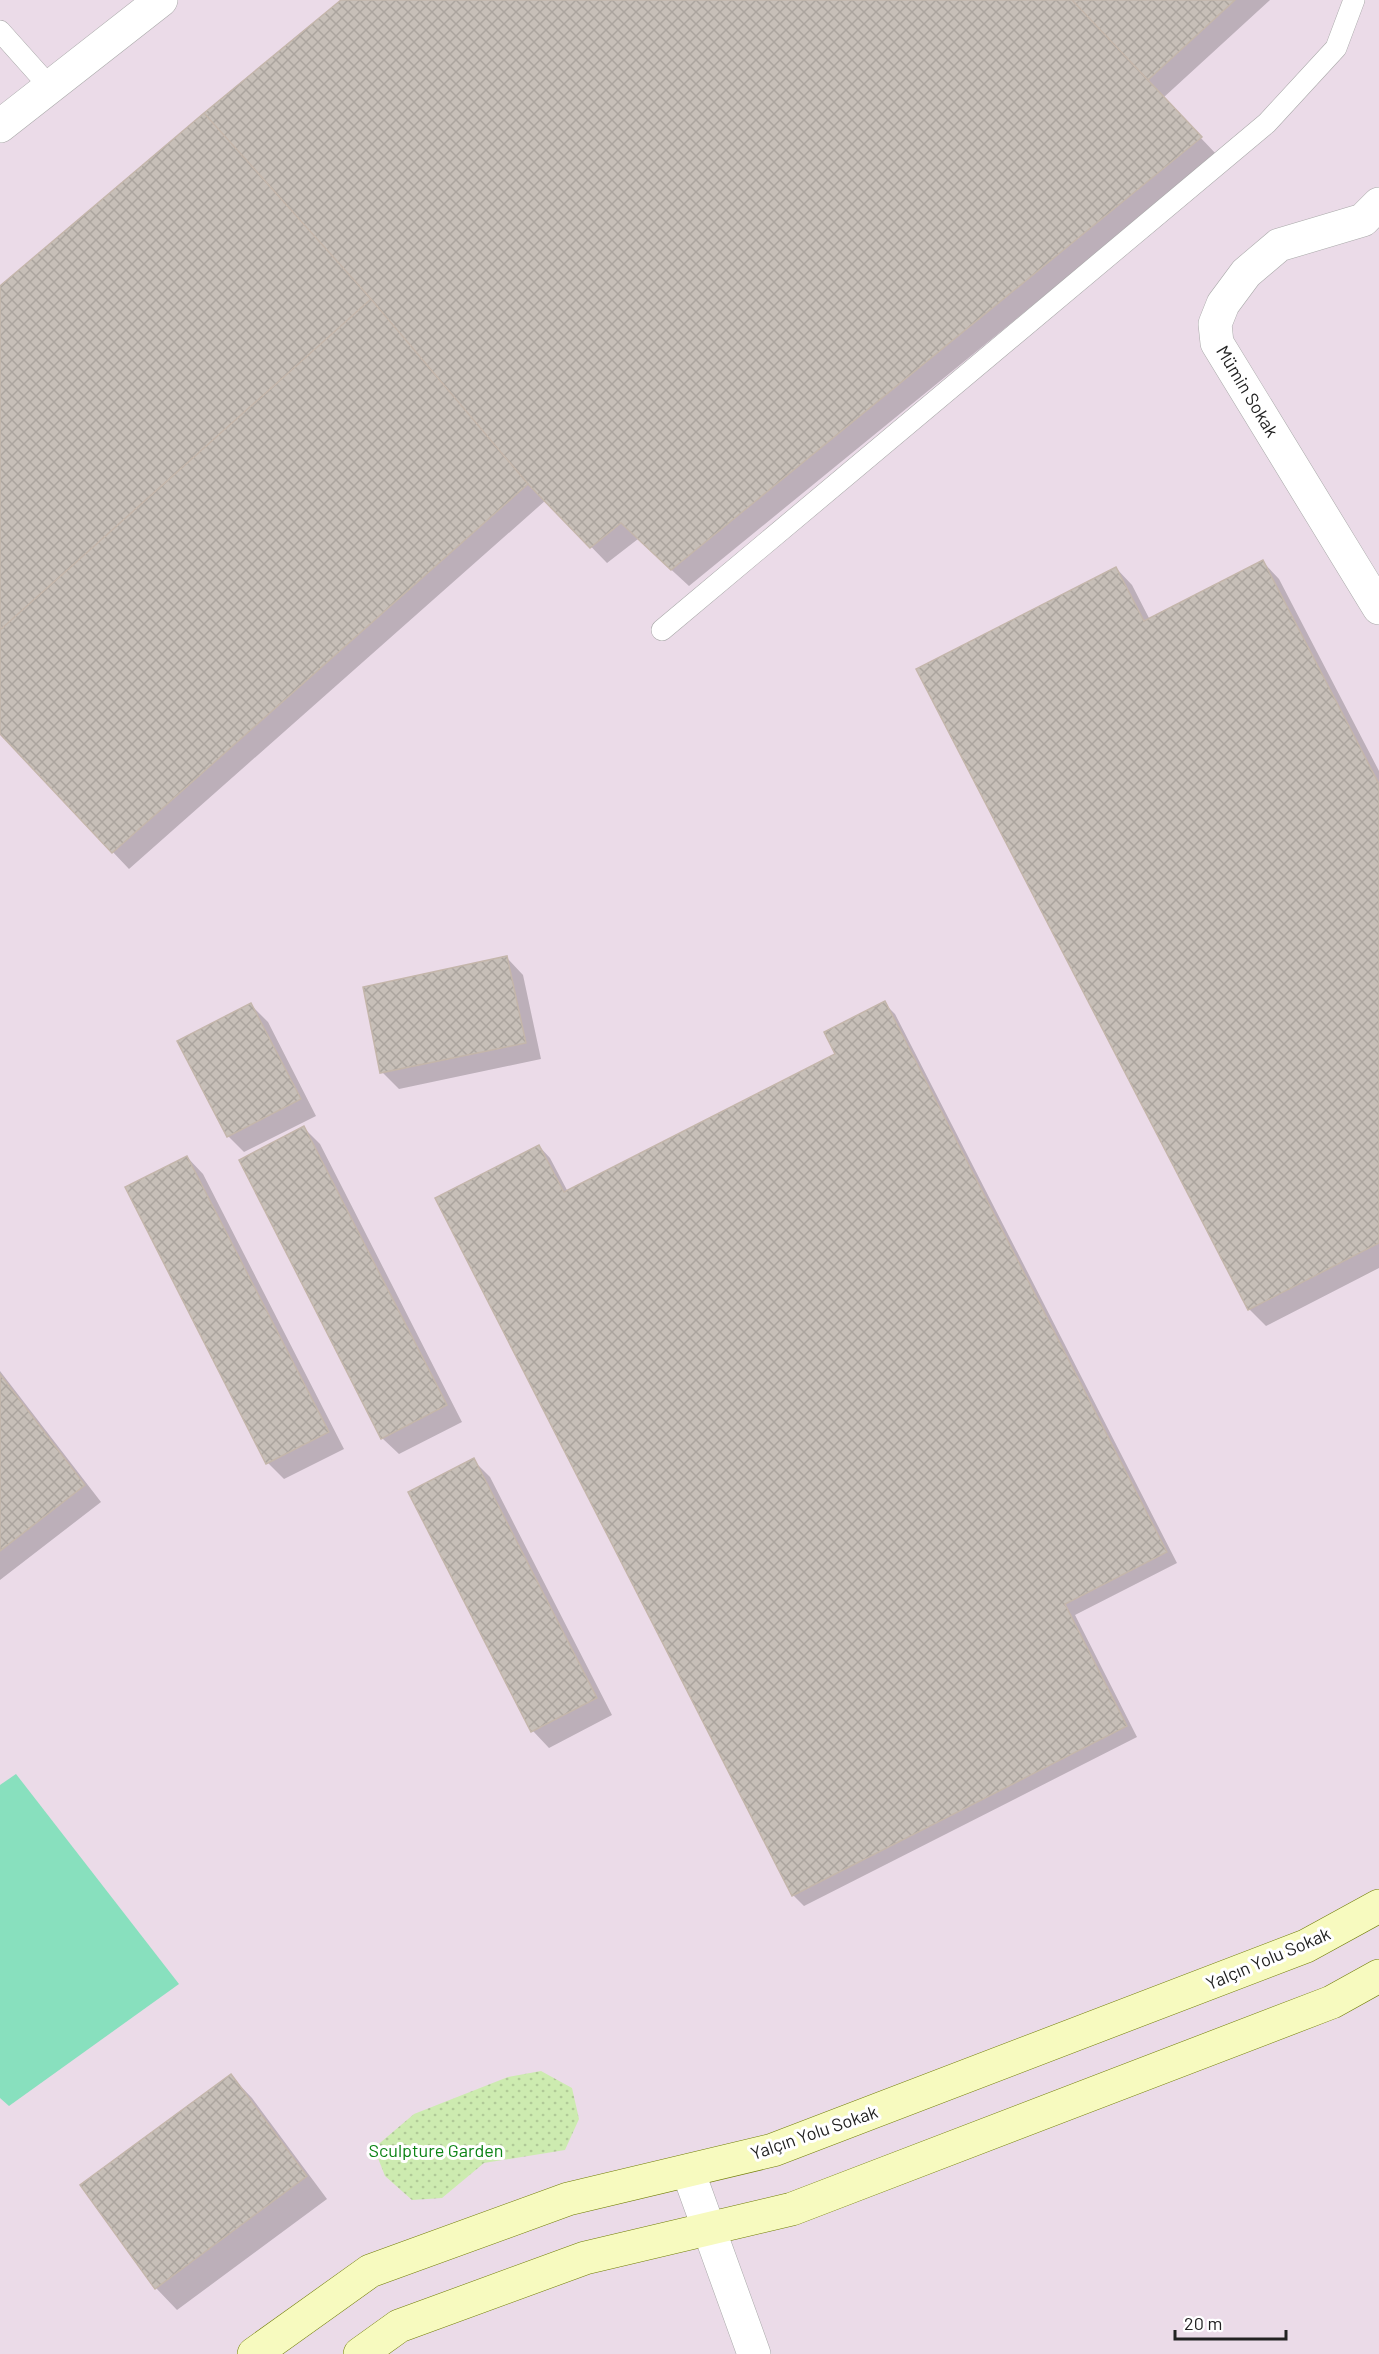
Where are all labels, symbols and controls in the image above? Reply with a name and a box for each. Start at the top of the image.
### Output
street label: Mümin Sokak [1212,341,1284,441]
street label: Yalçın Yolu Sokak [1203,1922,1333,1994]
street label: Yalçın Yolu Sokak [748,2100,880,2164]
park label: Sculpture Garden [368,2139,504,2161]
scale bar [1175,2303,1286,2341]
text: 20 m [1184,2312,1222,2334]

